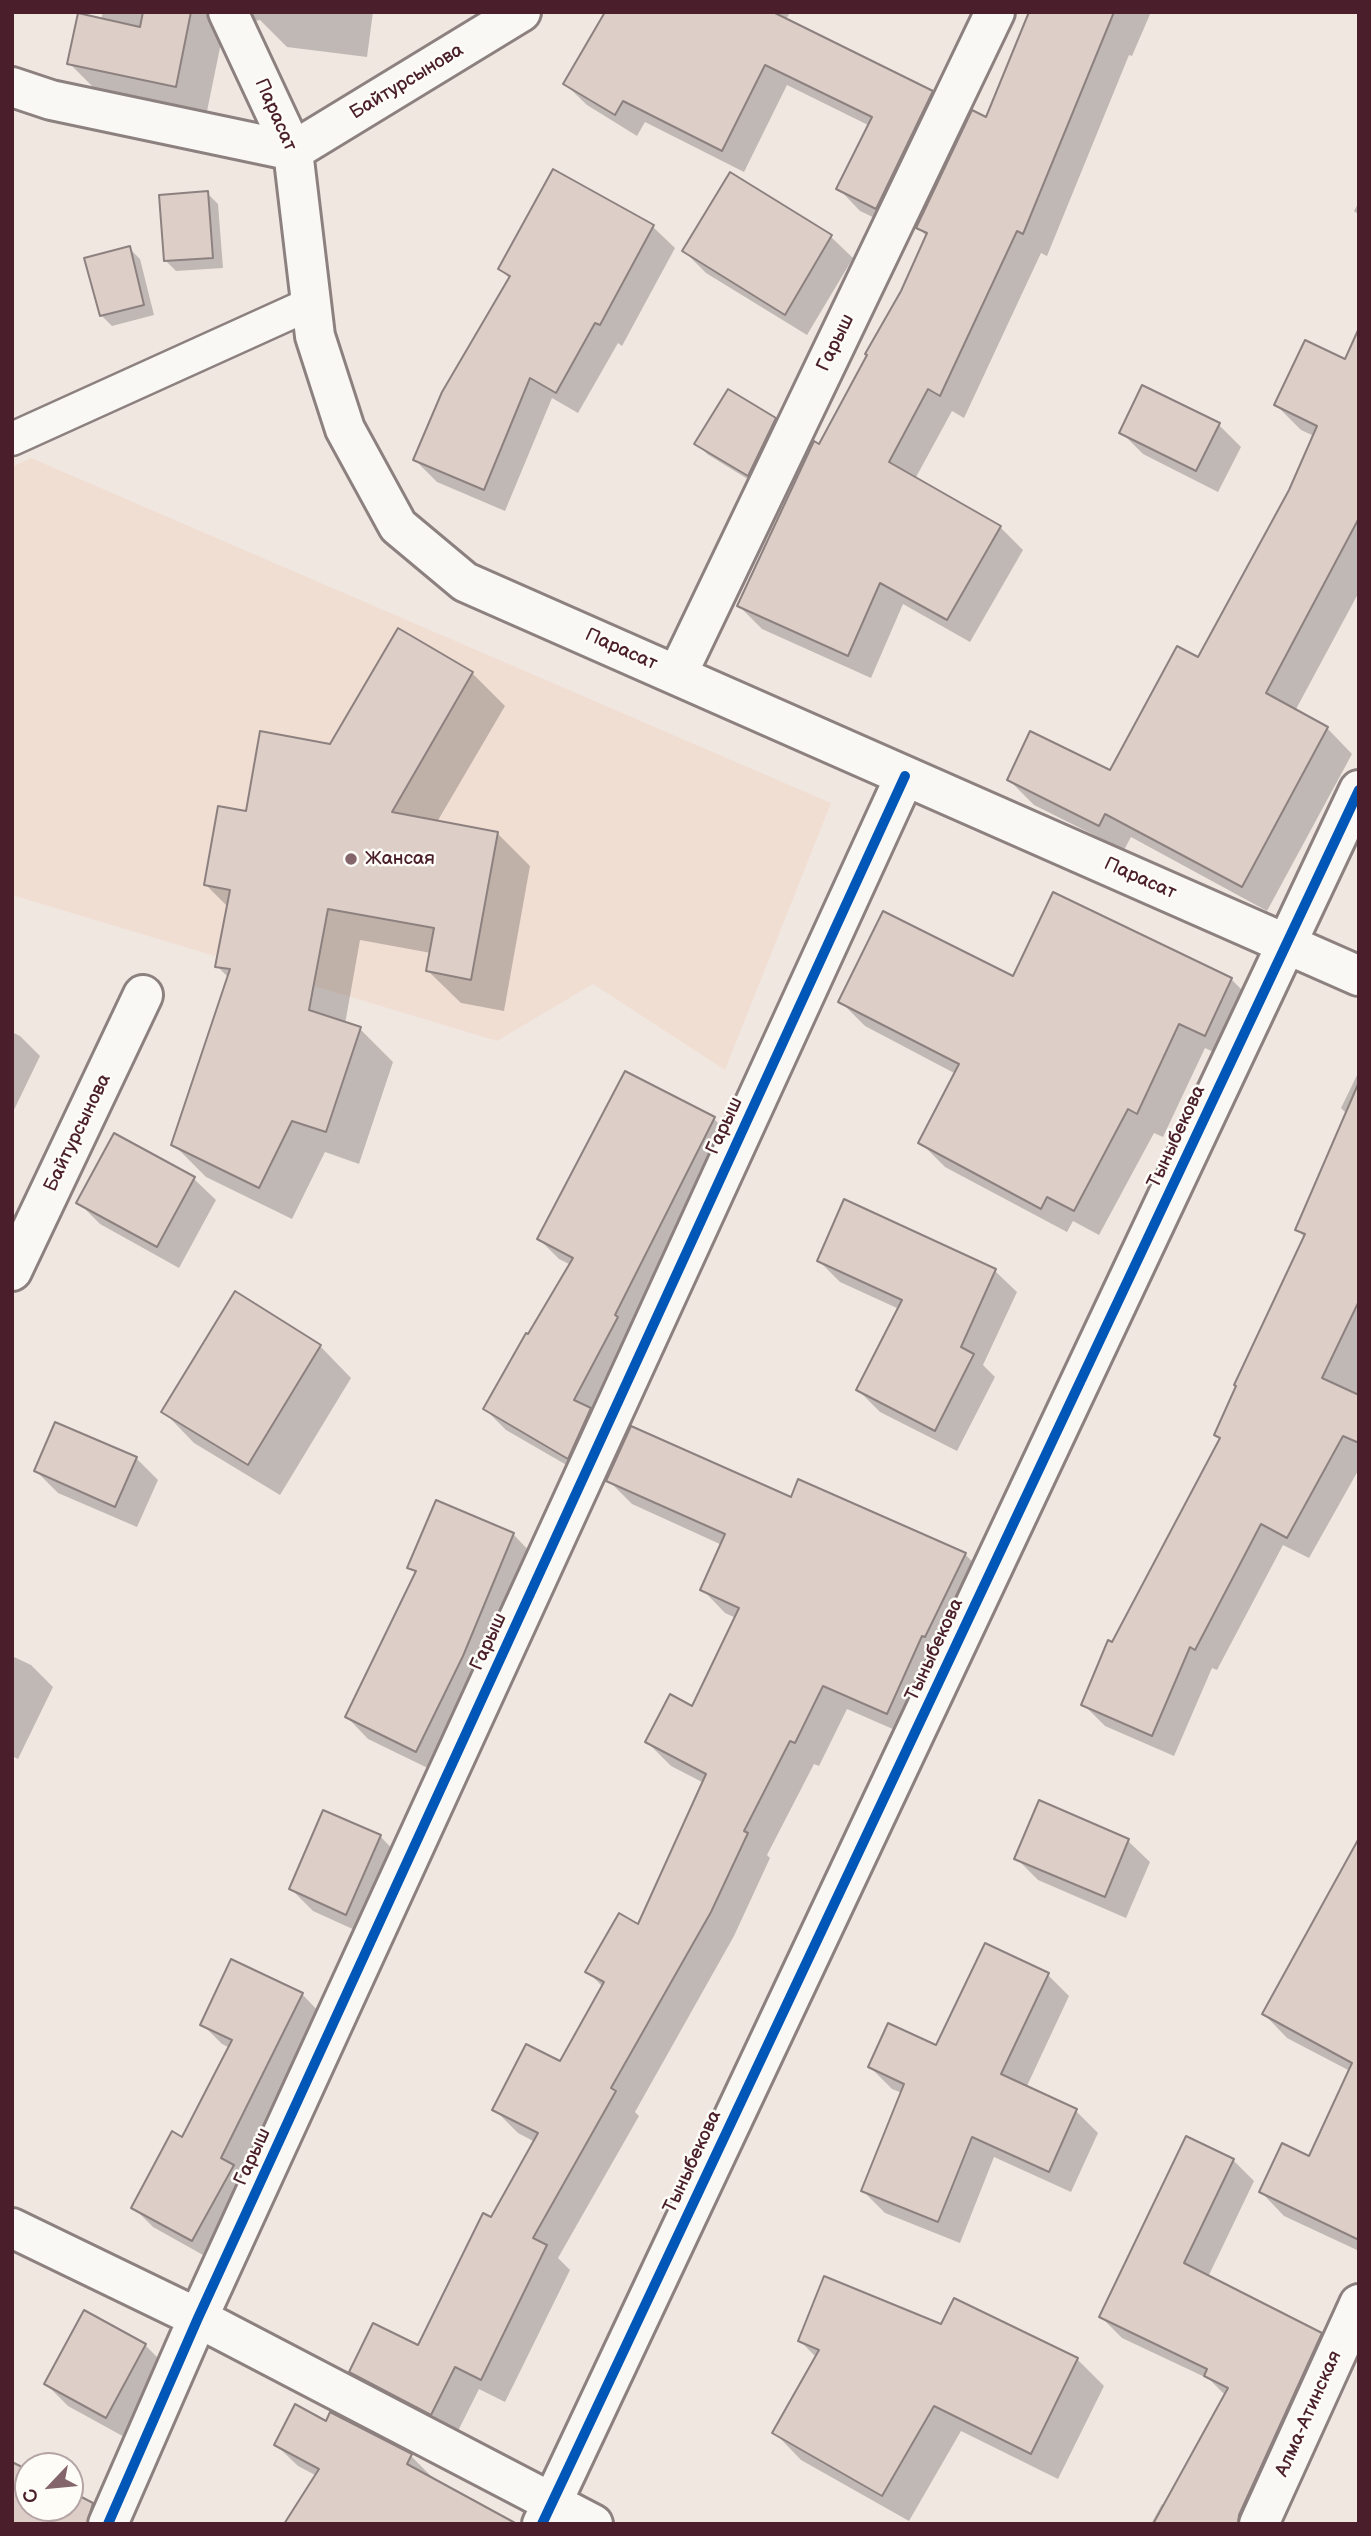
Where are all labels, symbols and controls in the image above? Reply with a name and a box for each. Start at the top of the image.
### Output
street label: Байтурсынова [346,39,468,125]
street label: Парасат [249,75,301,155]
street label: Гарыш [812,311,860,375]
street label: Парасат [581,624,661,676]
place label: Жансая [365,848,435,870]
marker: Жансая [343,851,359,867]
street label: Парасат [1100,853,1180,905]
street label: Байтурсынова [40,1070,116,1196]
street label: Тыныбекова [1143,1082,1211,1192]
street label: Гарыш [702,1094,748,1158]
street label: Тыныбекова [901,1595,969,1705]
street label: Гарыш [466,1610,512,1674]
street label: Тыныбекова [659,2107,727,2217]
street label: Гарыш [230,2125,276,2189]
street label: Алма-Атинская [1271,2347,1347,2481]
north arrow [14,2452,84,2522]
text: С [18,2485,45,2507]

